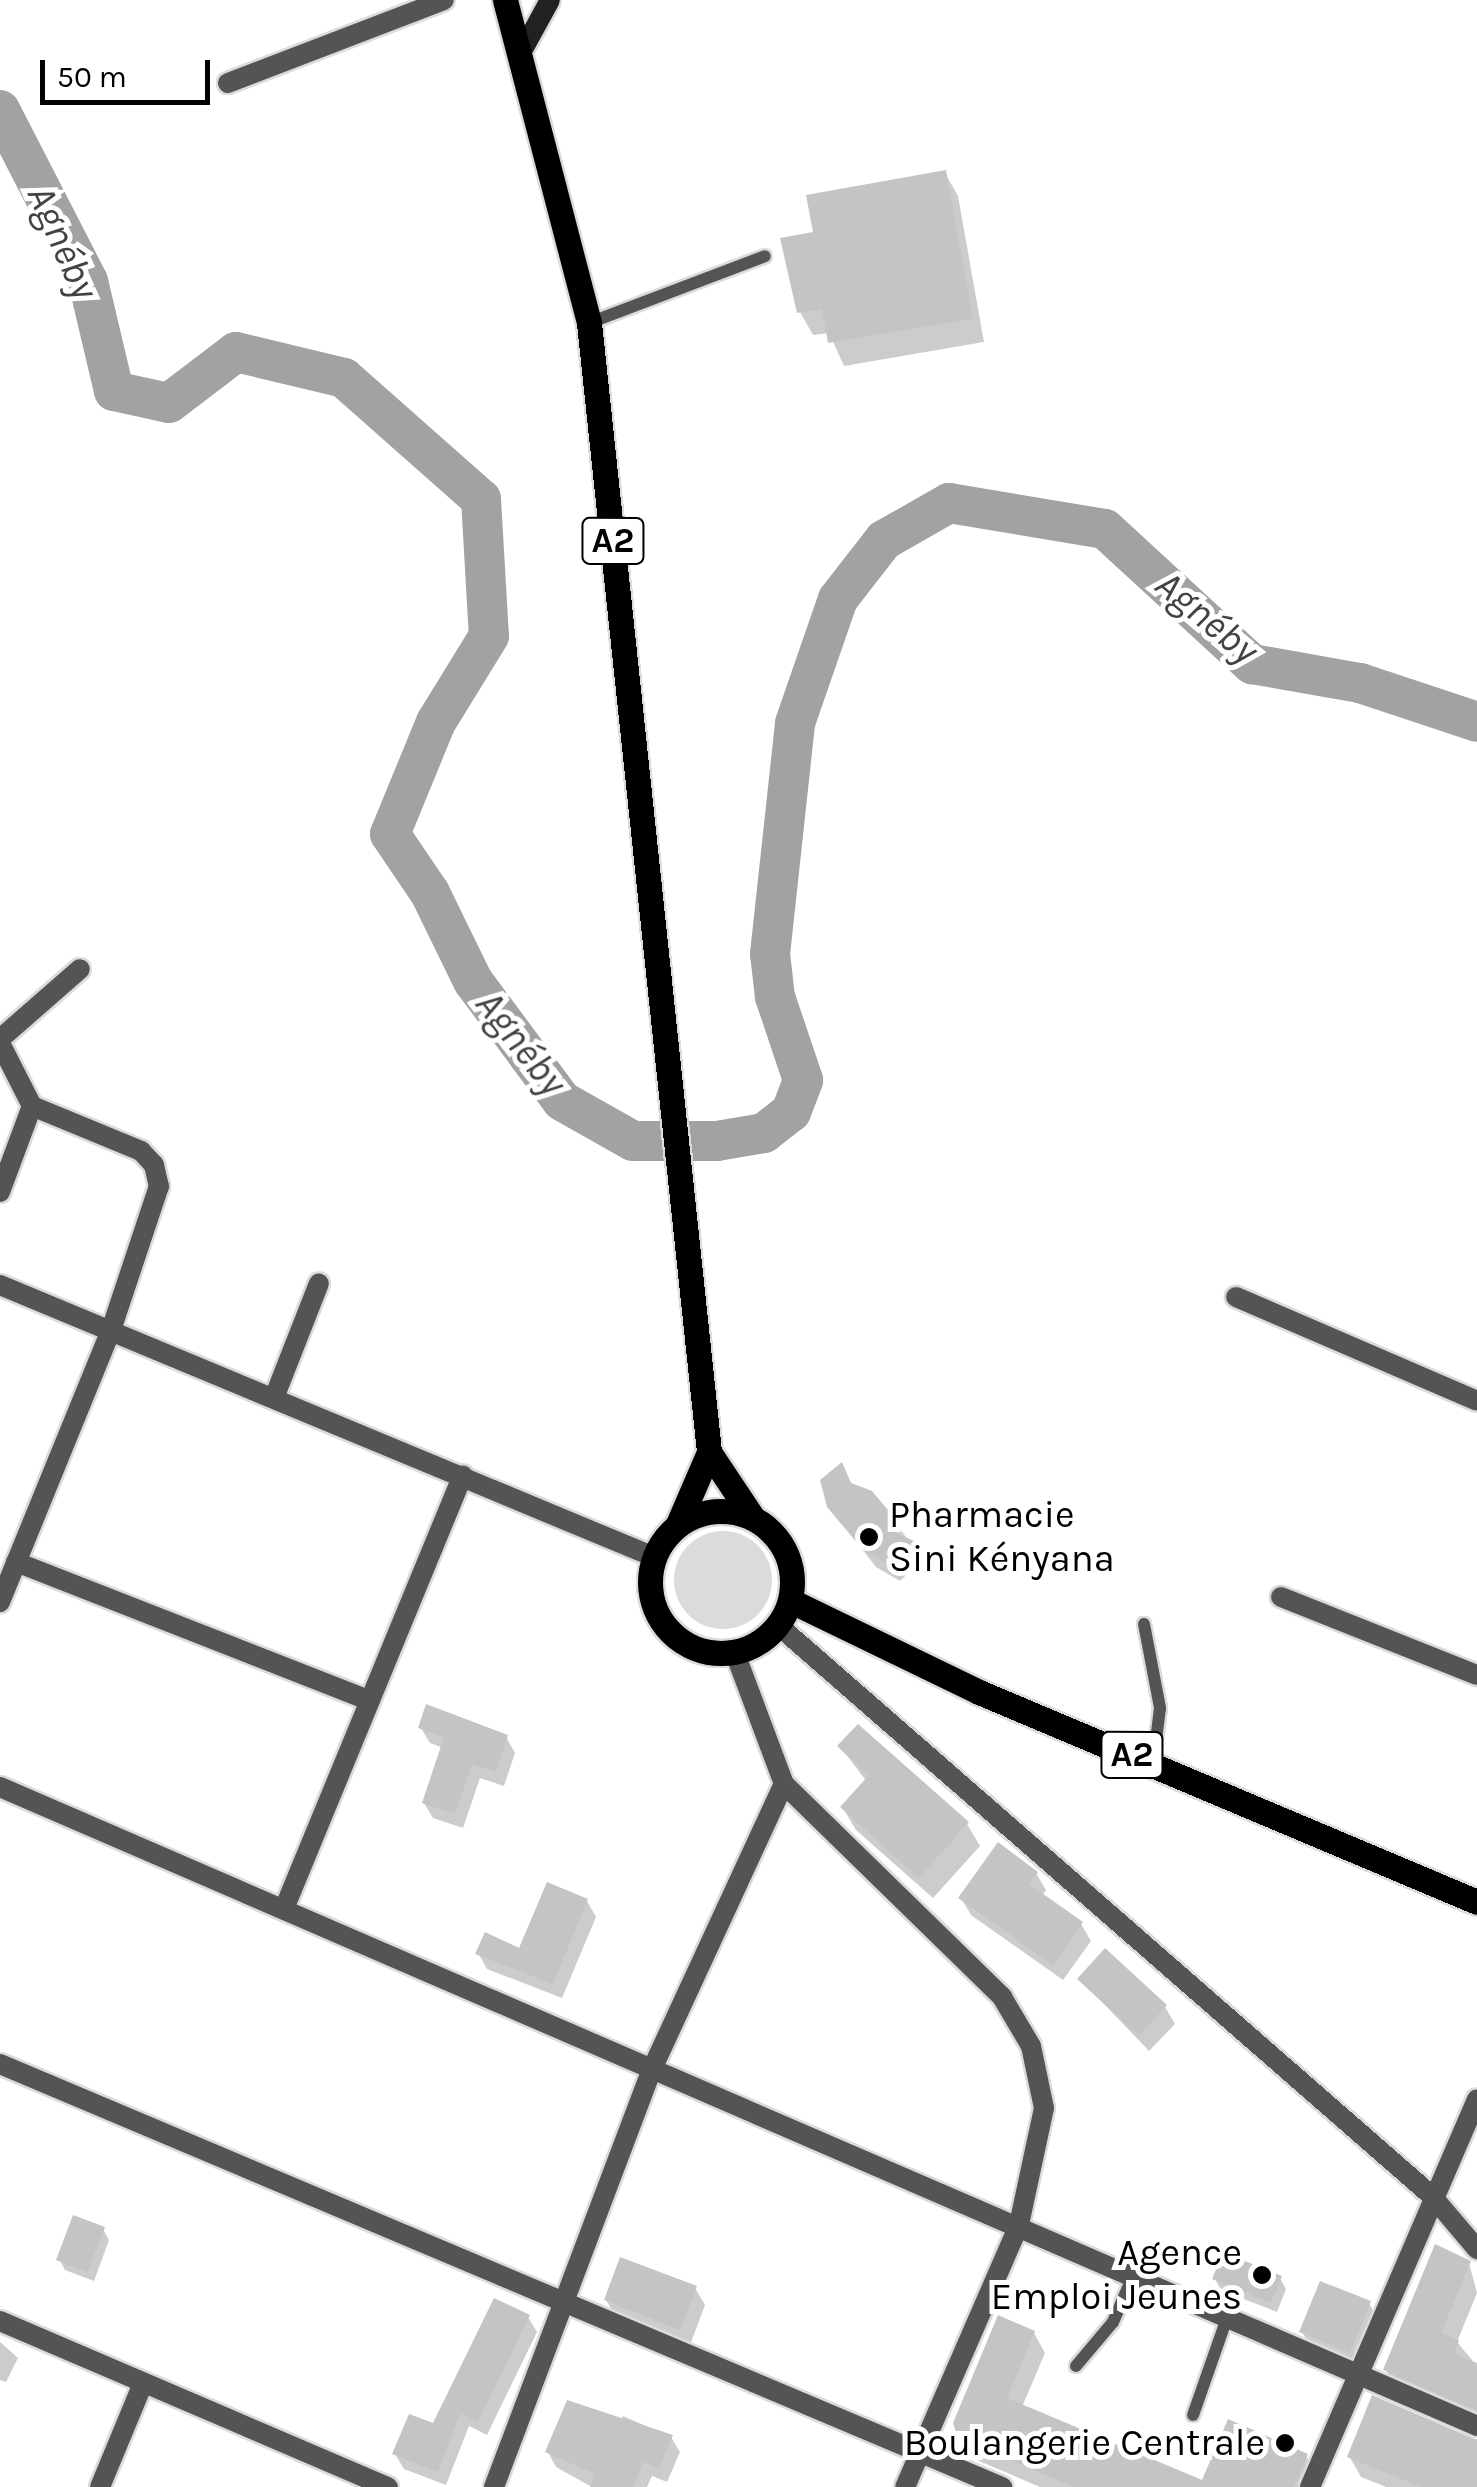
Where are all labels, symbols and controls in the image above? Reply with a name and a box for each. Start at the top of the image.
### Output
scale bar [45,40,215,102]
text: 50 m [57,59,127,95]
water label: Agnéby [17,178,109,306]
road number: A2 [580,511,646,571]
water label: Agnéby [1146,560,1268,674]
water label: Agnéby [465,981,577,1105]
place label: Pharmacie Sini Kényana [889,1492,1115,1582]
marker: Pharmacie Sini Kényana [858,1526,880,1548]
road number: A2 [1100,1725,1164,1785]
place label: Agence Emploi Jeunes [991,2230,1242,2320]
marker: Agence Emploi Jeunes [1251,2264,1273,2286]
place label: Boulangerie Centrale [904,2420,1265,2466]
marker: Boulangerie Centrale [1274,2432,1296,2454]

